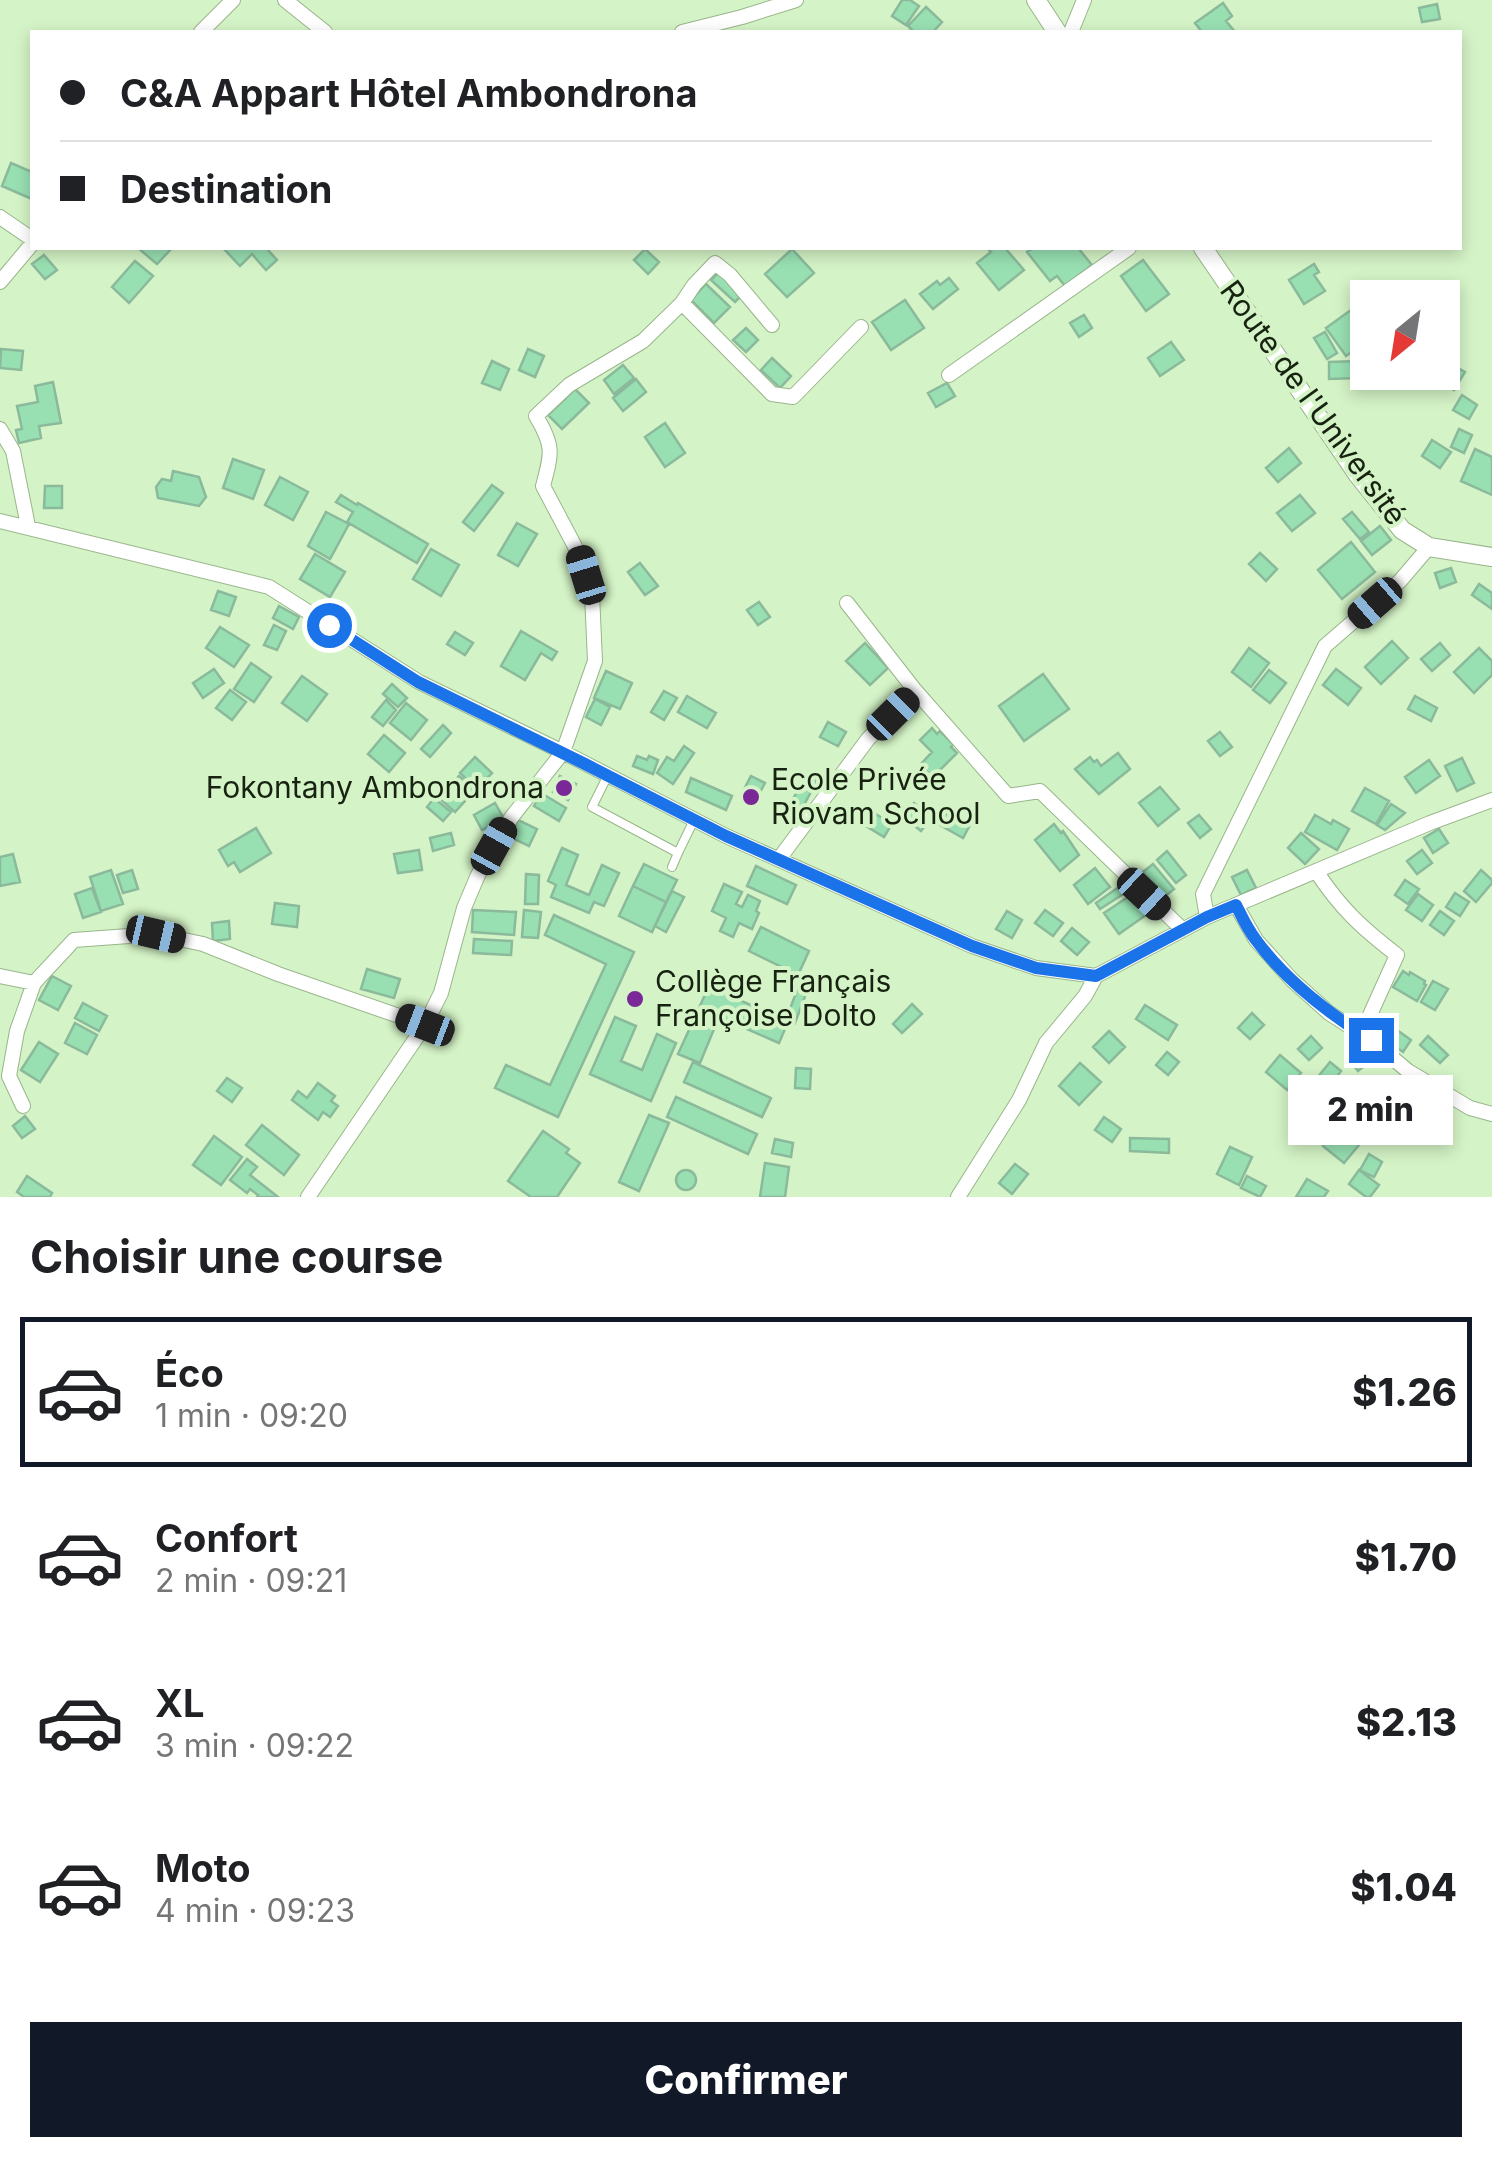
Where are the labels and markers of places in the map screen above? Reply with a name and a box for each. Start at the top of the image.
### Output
place label: Ecole Privée Riovam School [771,761,981,831]
place label: Fokontany Ambondrona [206,769,544,805]
marker: Fokontany Ambondrona [553,777,575,799]
marker: Ecole Privée Riovam School [740,786,762,808]
place label: Collège Français Françoise Dolto [655,963,891,1033]
marker: Collège Français Françoise Dolto [624,988,646,1010]

